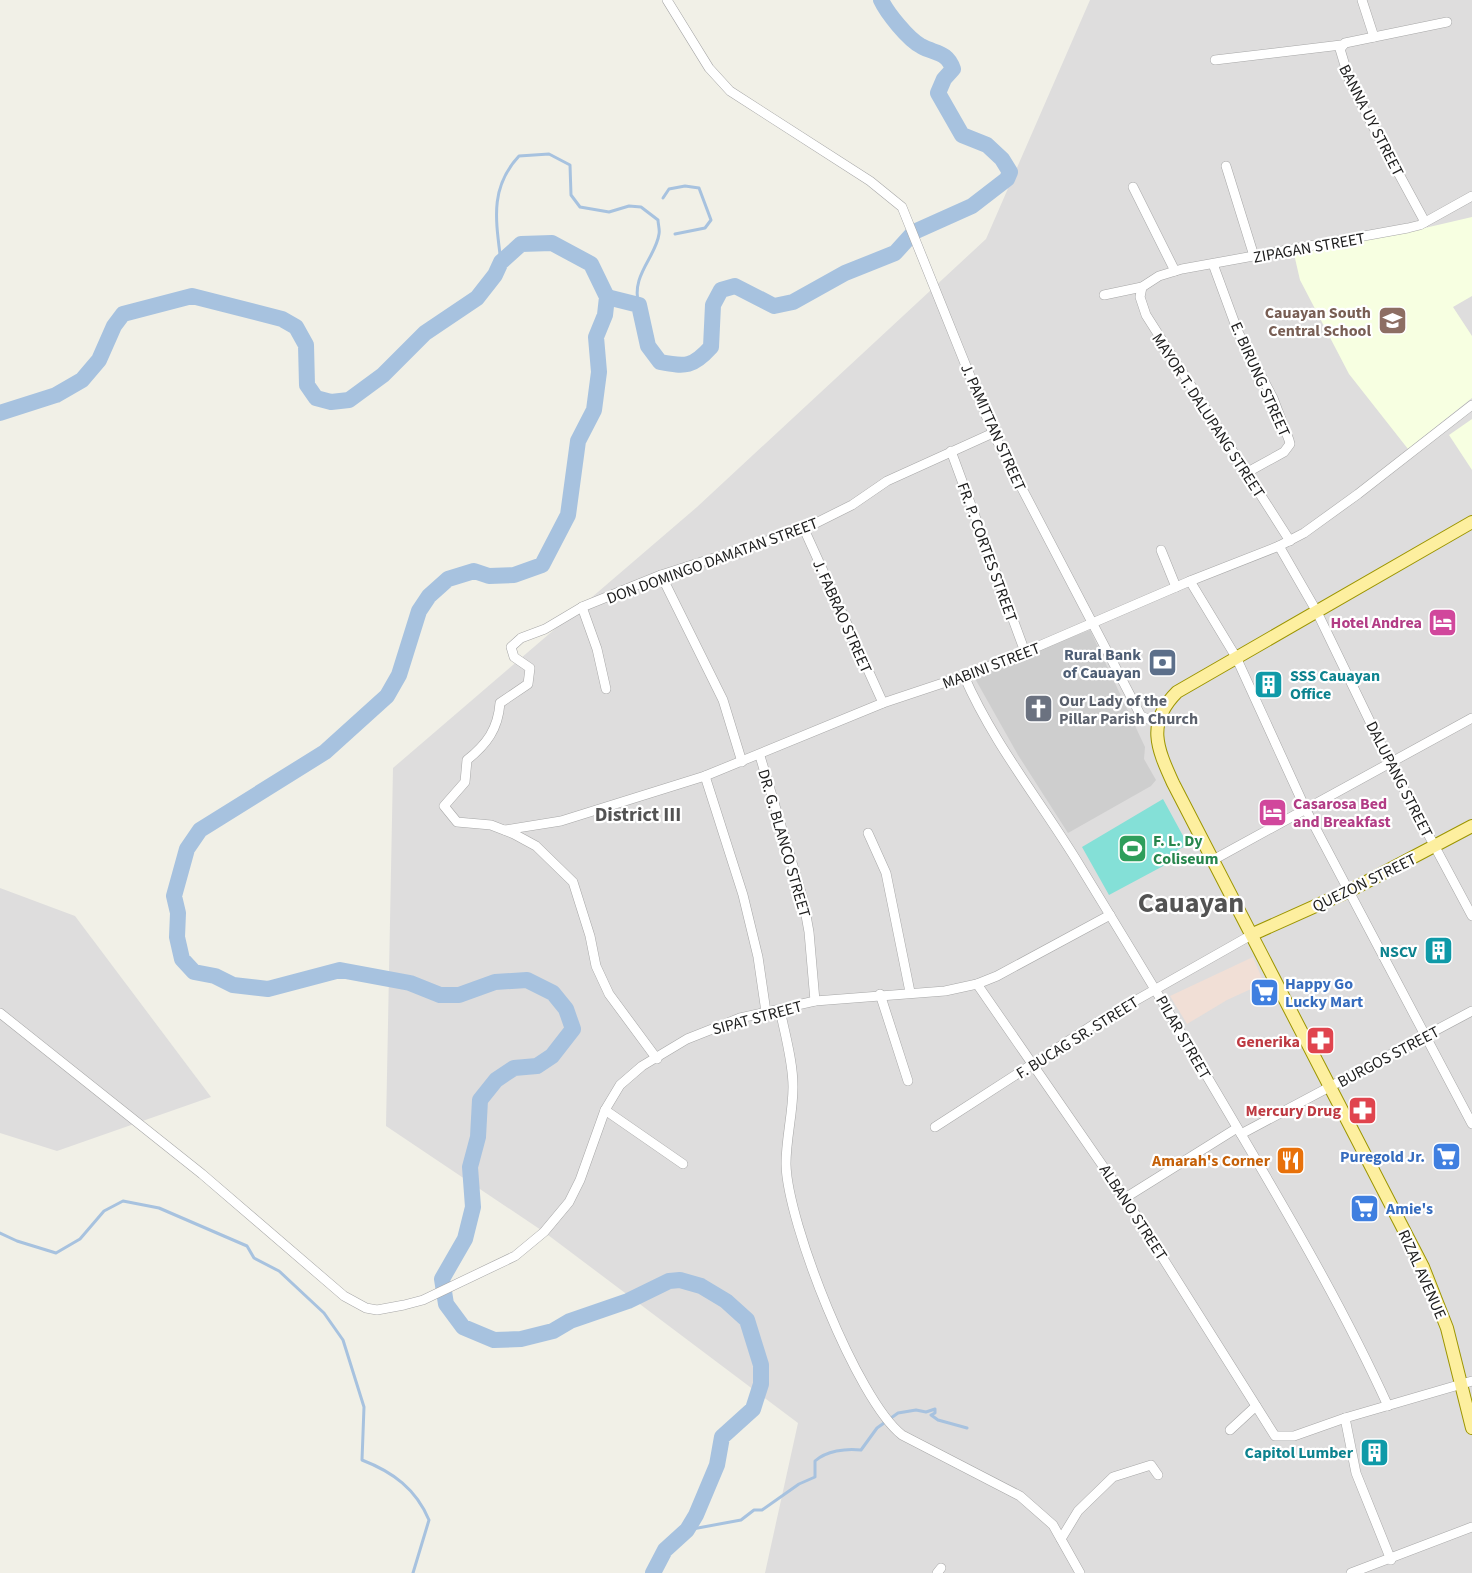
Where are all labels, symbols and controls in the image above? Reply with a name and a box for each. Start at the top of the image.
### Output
street label: BANNA UY STREET [1333,61,1409,181]
street label: ZIPAGAN STREET [1252,227,1367,269]
place label: Cauayan South Central School [1265,302,1371,342]
school or university icon: Cauayan South Central School [1376,305,1408,337]
street label: E. BIRUNG STREET [1225,319,1295,441]
street label: MAYOR T. DALUPANG STREET [1147,329,1270,503]
street label: J. PAMITTAN STREET [955,360,1031,495]
street label: FR. P. CORTES STREET [952,480,1023,626]
street label: DON DOMINGO DAMATAN STREET [603,512,822,610]
street label: J. FABRAO STREET [807,556,877,677]
hotel icon: Hotel Andrea [1427,606,1459,638]
place label: Hotel Andrea [1331,612,1422,634]
street label: MABINI STREET [939,637,1044,695]
place label: Rural Bank of Cauayan [1063,644,1141,684]
bank icon: Rural Bank of Cauayan [1146,647,1178,679]
place label: SSS Cauayan Office [1290,665,1380,705]
building icon: SSS Cauayan Office [1253,668,1285,700]
place label: Our Lady of the Pillar Parish Church [1059,690,1198,730]
church icon: Our Lady of the Pillar Parish Church [1022,693,1054,725]
street label: DALUPANG STREET [1360,718,1438,842]
street label: DR. G. BLANCO STREET [752,767,816,920]
place label: Casarosa Bed and Breakfast [1293,793,1391,833]
hotel icon: Casarosa Bed and Breakfast [1256,796,1288,828]
district label: District III [595,801,681,829]
place label: F. L. Dy Coliseum [1153,830,1218,870]
sports icon: F. L. Dy Coliseum [1116,833,1148,865]
street label: QUEZON STREET [1309,848,1421,918]
district label: Cauayan [1138,883,1244,923]
building icon: NSCV [1422,935,1454,967]
place label: NSCV [1379,941,1418,963]
place label: Happy Go Lucky Mart [1285,973,1363,1013]
supermarket icon: Happy Go Lucky Mart [1248,976,1280,1008]
street label: F. BUCAG SR. STREET [1012,991,1143,1084]
street label: PILAR STREET [1150,992,1216,1084]
street label: SIPAT STREET [710,995,805,1040]
street label: BURGOS STREET [1334,1021,1444,1093]
pharmacy icon: Generika [1305,1025,1337,1057]
place label: Generika [1236,1031,1300,1053]
pharmacy icon: Mercury Drug [1346,1094,1378,1126]
place label: Mercury Drug [1246,1100,1341,1122]
supermarket icon: Puregold Jr. [1430,1140,1462,1172]
restaurant icon: Amarah's Corner [1275,1144,1307,1176]
place label: Puregold Jr. [1340,1146,1425,1168]
place label: Amarah's Corner [1151,1150,1271,1172]
street label: ALBANO STREET [1094,1160,1173,1265]
supermarket icon: Amie's [1349,1192,1381,1224]
place label: Amie's [1385,1198,1433,1220]
street label: RIZAL AVENUE [1393,1226,1452,1323]
building icon: Capitol Lumber [1358,1436,1390,1468]
place label: Capitol Lumber [1244,1442,1354,1464]

